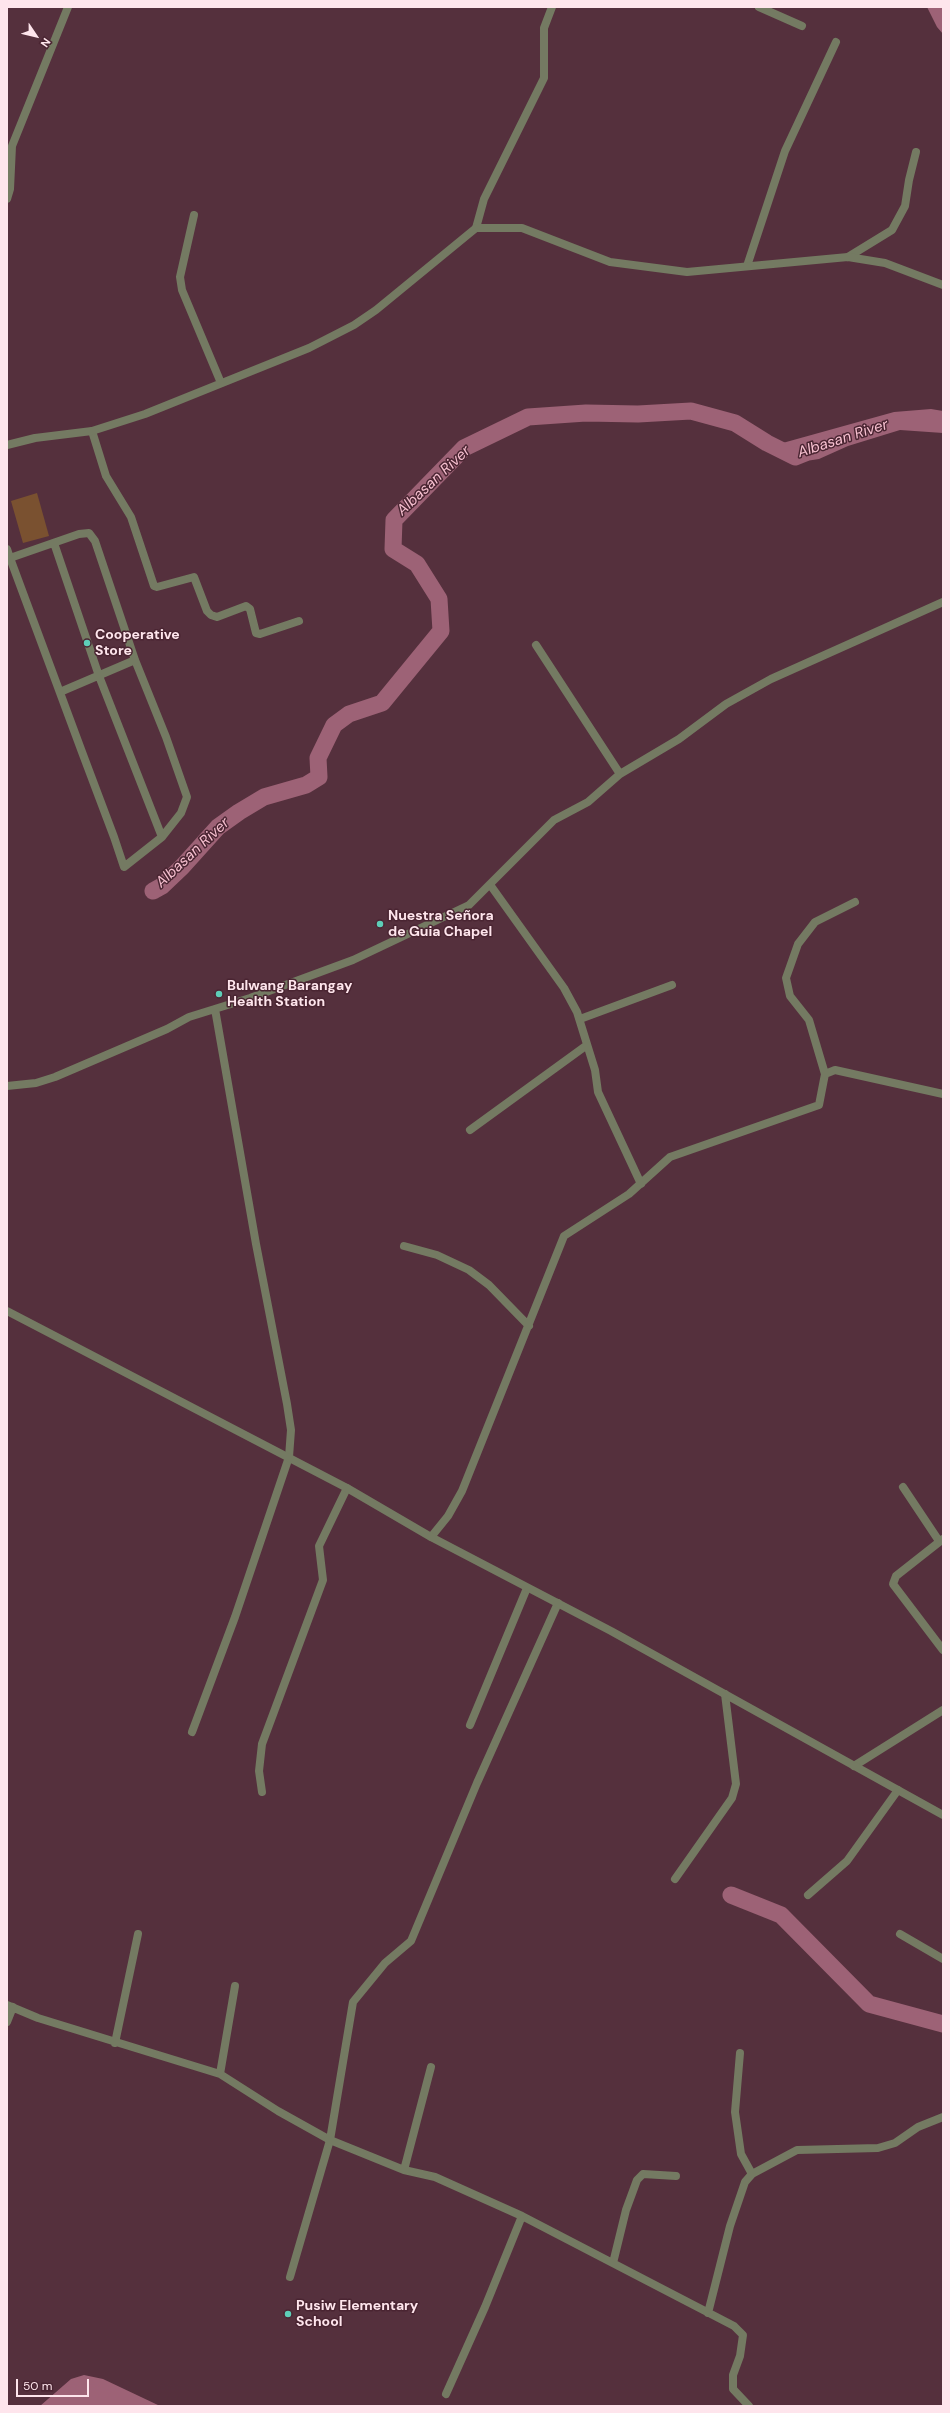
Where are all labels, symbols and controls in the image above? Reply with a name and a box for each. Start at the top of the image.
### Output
north arrow [16,16,56,56]
text: N [38,36,54,50]
water label: Albasan River [795,416,891,462]
water label: Albasan River [393,442,475,520]
place label: Cooperative Store [95,627,180,660]
marker: Cooperative Store [82,638,92,648]
water label: Albasan River [152,814,234,892]
place label: Nuestra Señora de Guia Chapel [388,908,494,940]
marker: Nuestra Señora de Guia Chapel [375,919,385,929]
place label: Bulwang Barangay Health Station [227,978,352,1010]
marker: Bulwang Barangay Health Station [214,989,224,999]
place label: Pusiw Elementary School [296,2298,418,2330]
marker: Pusiw Elementary School [283,2309,293,2319]
scale bar [18,2371,91,2397]
text: 50 m [23,2378,52,2394]

